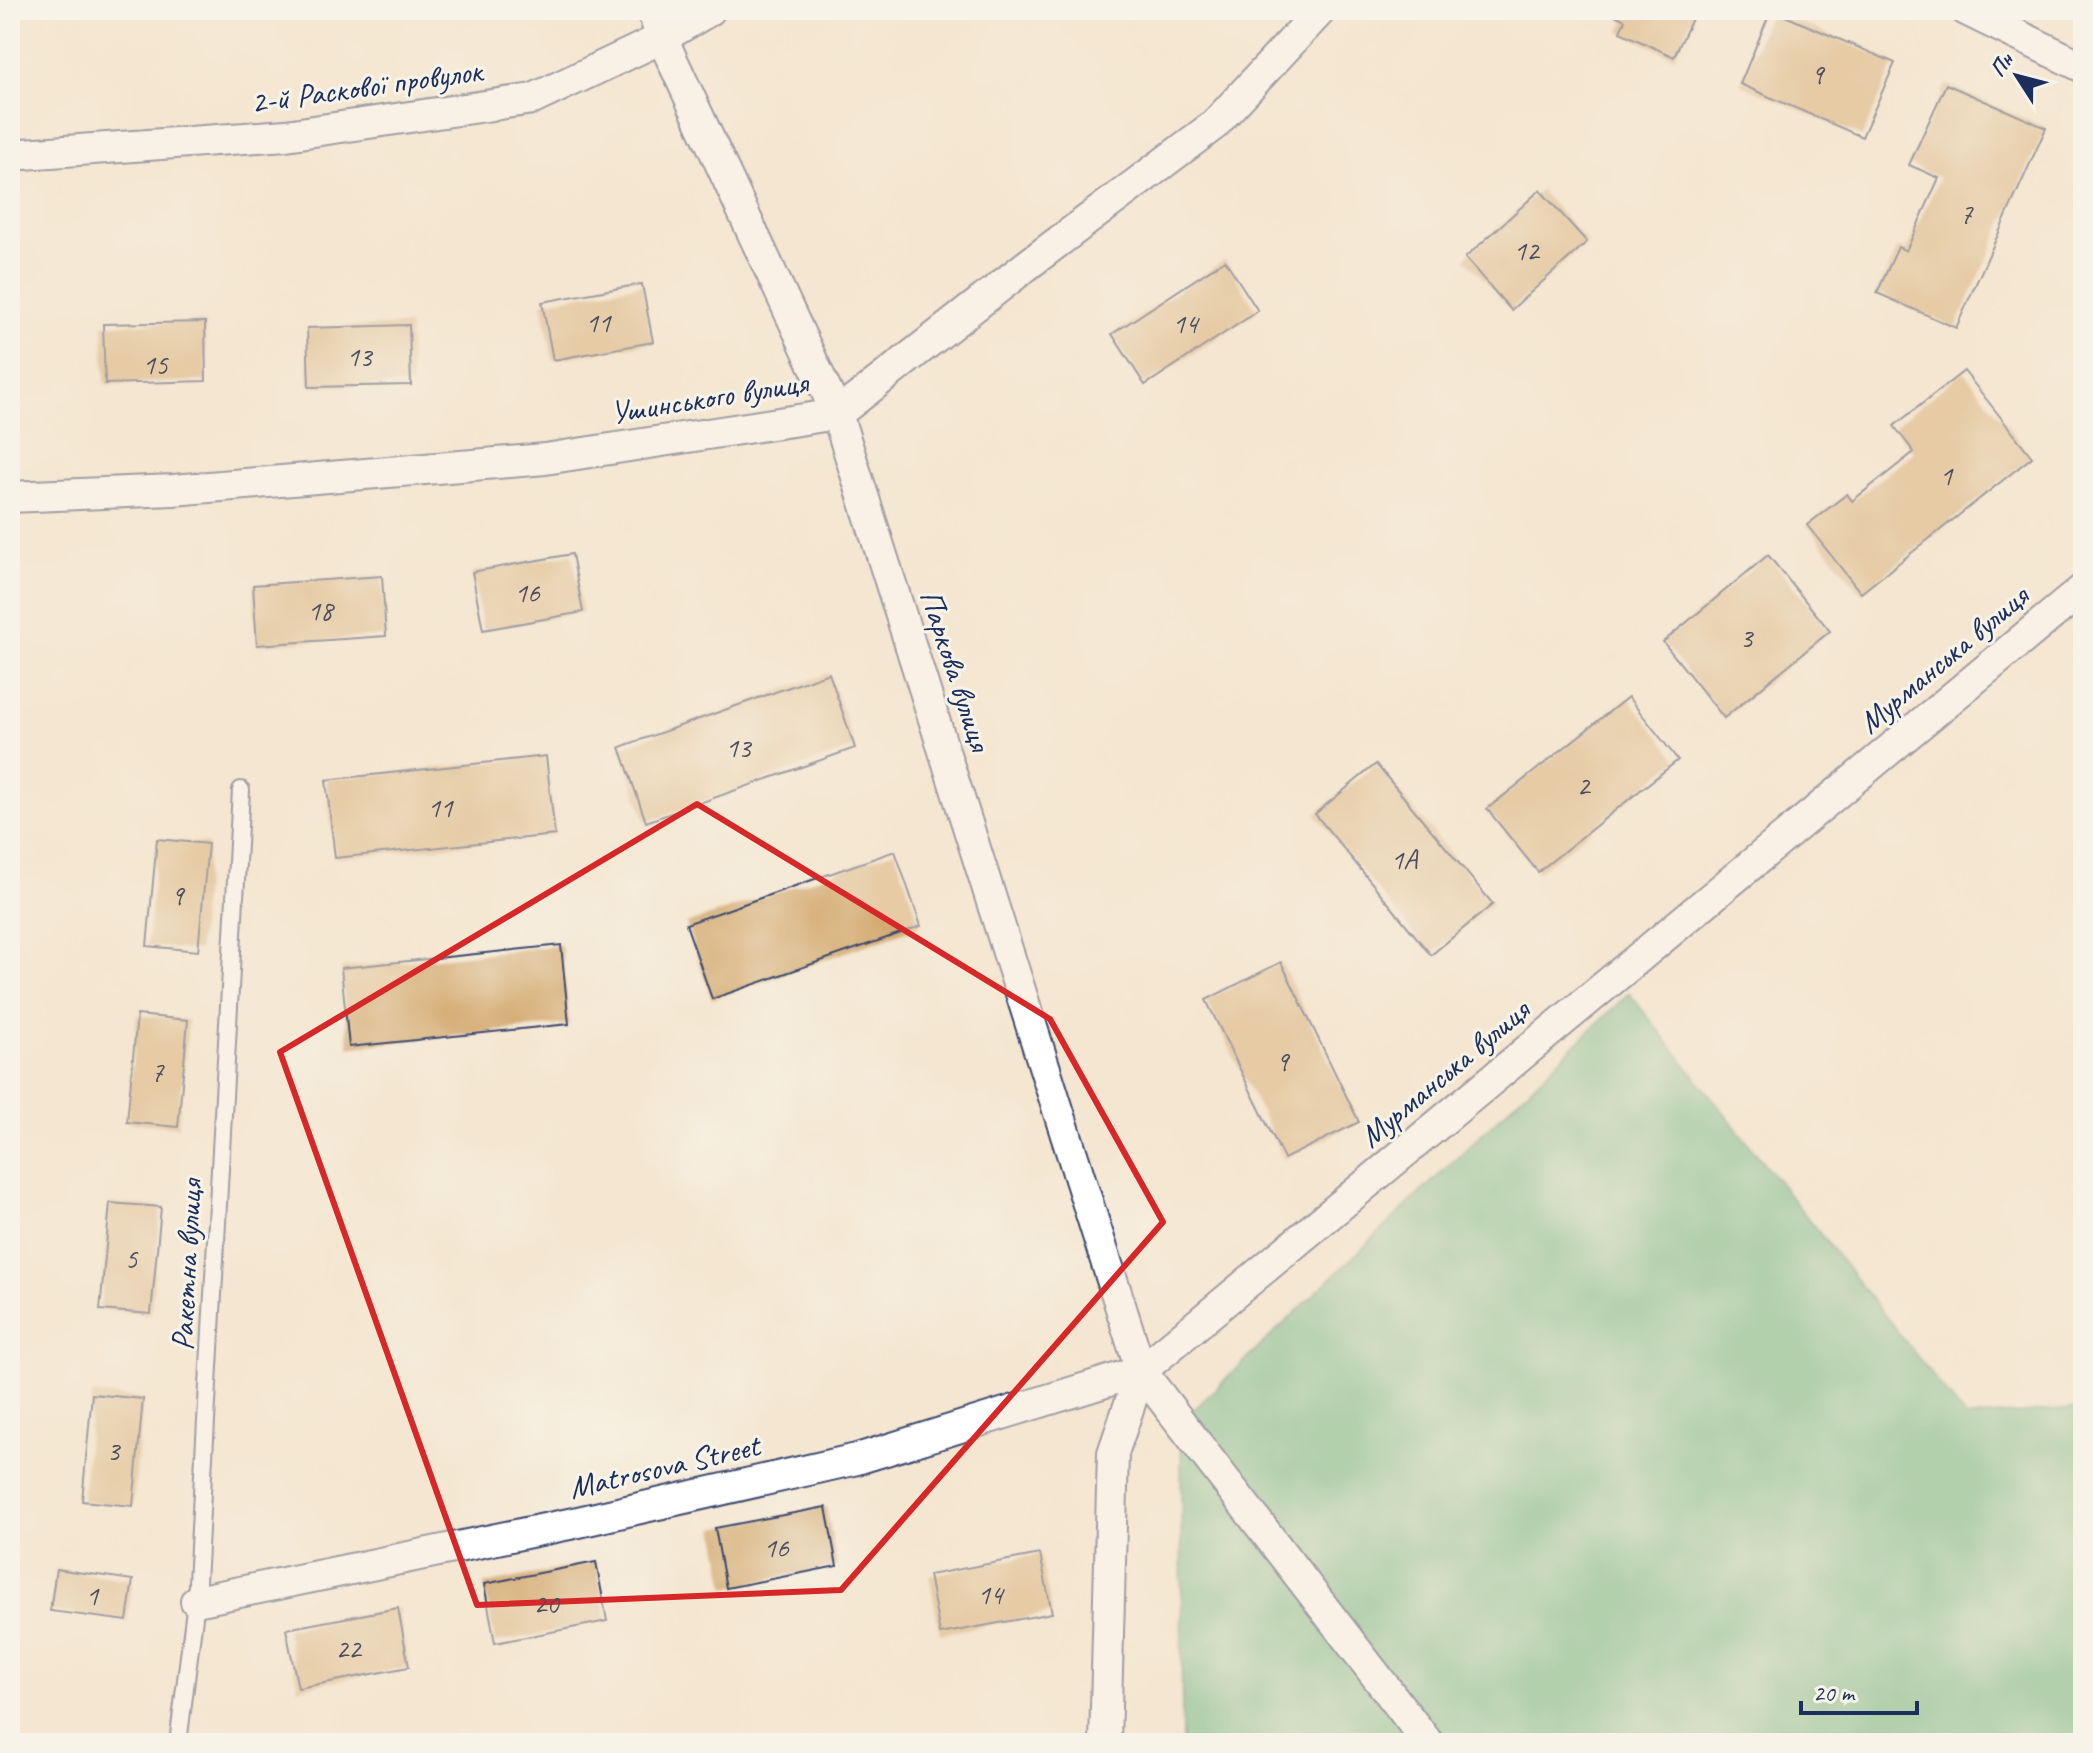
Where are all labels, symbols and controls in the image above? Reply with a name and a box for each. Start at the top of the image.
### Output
north arrow [1977,36,2057,116]
text: Пн [1984,46,2020,82]
street label: 2-й Раскової провулок [248,50,487,123]
house number: 9 [1811,57,1826,92]
house number: 7 [1960,196,1974,231]
house number: 12 [1513,233,1541,268]
house number: 11 [585,305,612,340]
house number: 14 [1172,306,1200,341]
house number: 13 [346,339,374,374]
house number: 15 [142,347,169,382]
street label: Ушинського вулиця [608,361,812,433]
house number: 1 [1940,458,1954,493]
house number: 16 [514,575,541,610]
street label: Мурманська вулиця [1850,575,2038,743]
street label: Паркова вулиця [910,585,1001,758]
house number: 18 [307,593,335,628]
house number: 3 [1740,620,1755,655]
house number: 13 [725,730,753,765]
house number: 2 [1577,768,1592,803]
house number: 11 [427,790,454,825]
house number: 1А [1391,842,1419,877]
house number: 9 [171,878,186,913]
street label: Мурманська вулиця [1351,989,1539,1157]
house number: 9 [1276,1044,1291,1079]
house number: 7 [151,1054,165,1089]
street label: Ракетна вулиця [162,1176,212,1352]
house number: 5 [125,1241,139,1276]
street label: Matrosova Street [565,1424,766,1508]
house number: 3 [107,1433,122,1468]
house number: 16 [763,1530,790,1565]
house number: 14 [977,1577,1005,1612]
house number: 1 [86,1578,100,1613]
house number: 20 [533,1586,561,1621]
house number: 22 [335,1631,363,1666]
scale bar [1801,1665,1917,1715]
text: 20 m [1813,1678,1856,1708]

